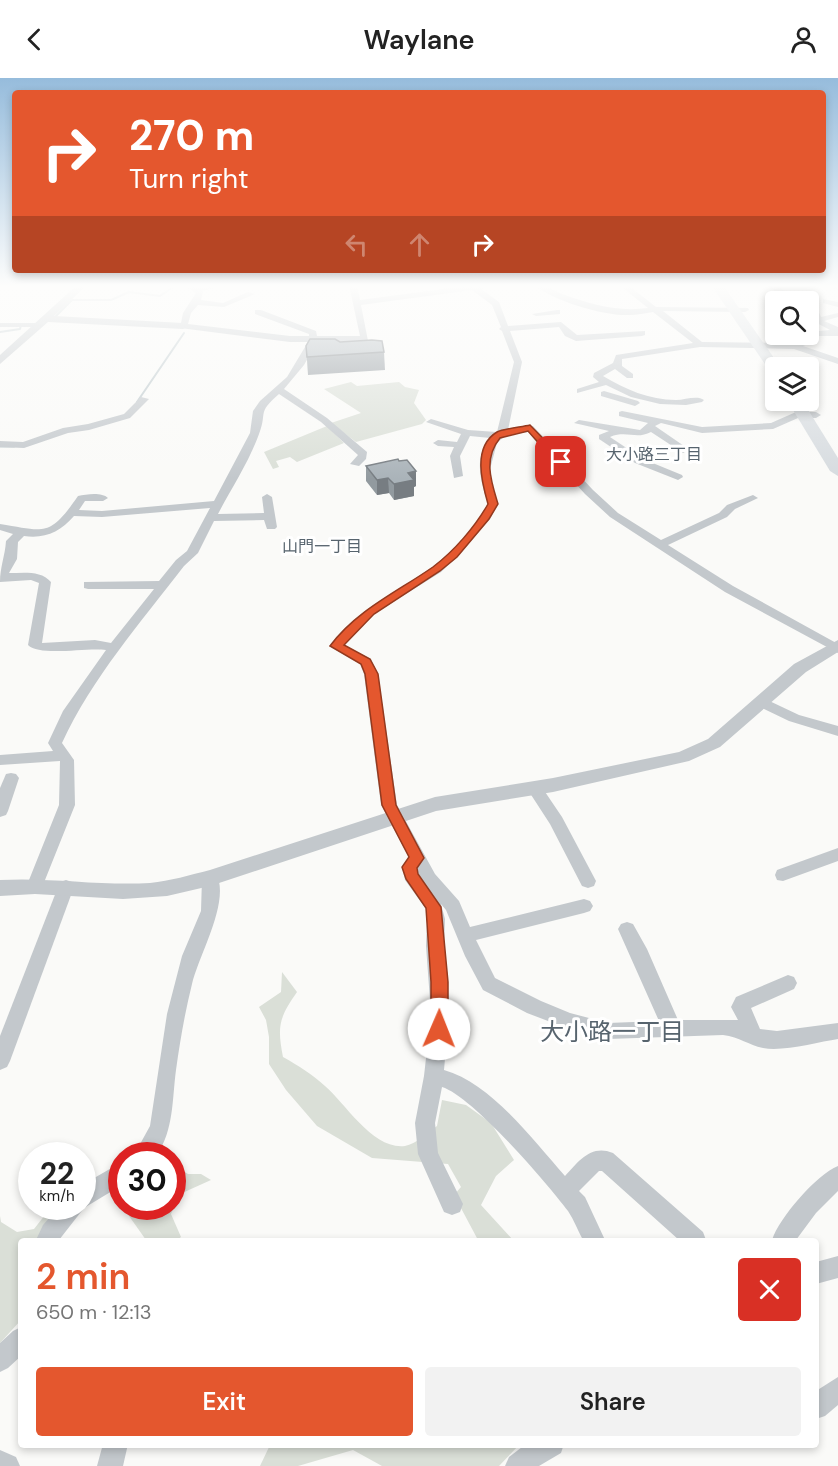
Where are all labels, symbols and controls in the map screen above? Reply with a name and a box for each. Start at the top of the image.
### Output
text: Waylane [363,22,475,57]
icon: back [18,23,51,56]
icon: person [787,23,820,56]
text: 270 m [129,108,254,163]
icon: right [30,114,108,192]
text: Turn right [129,161,249,196]
icon: left [340,228,373,261]
icon: ahead [403,228,436,261]
icon: right [466,228,499,261]
map controls [765,291,819,411]
button: search [765,291,819,345]
button: layers [765,357,819,411]
pin [535,436,586,487]
district label: 大小路三丁目 [606,444,702,465]
icon: arrive [544,445,577,478]
district label: 山門一丁目 [282,536,362,557]
position arrow [407,997,471,1061]
district label: 大小路一丁目 [540,1016,684,1047]
speed limit sign: 30 [108,1142,186,1220]
text: 22 [40,1154,74,1193]
text: km/h [39,1186,75,1206]
text: 2 min [36,1253,130,1300]
button: close [738,1258,801,1321]
text: 650 m · 12:13 [36,1299,152,1325]
button: Exit [36,1367,413,1436]
button: Share [425,1367,801,1436]

